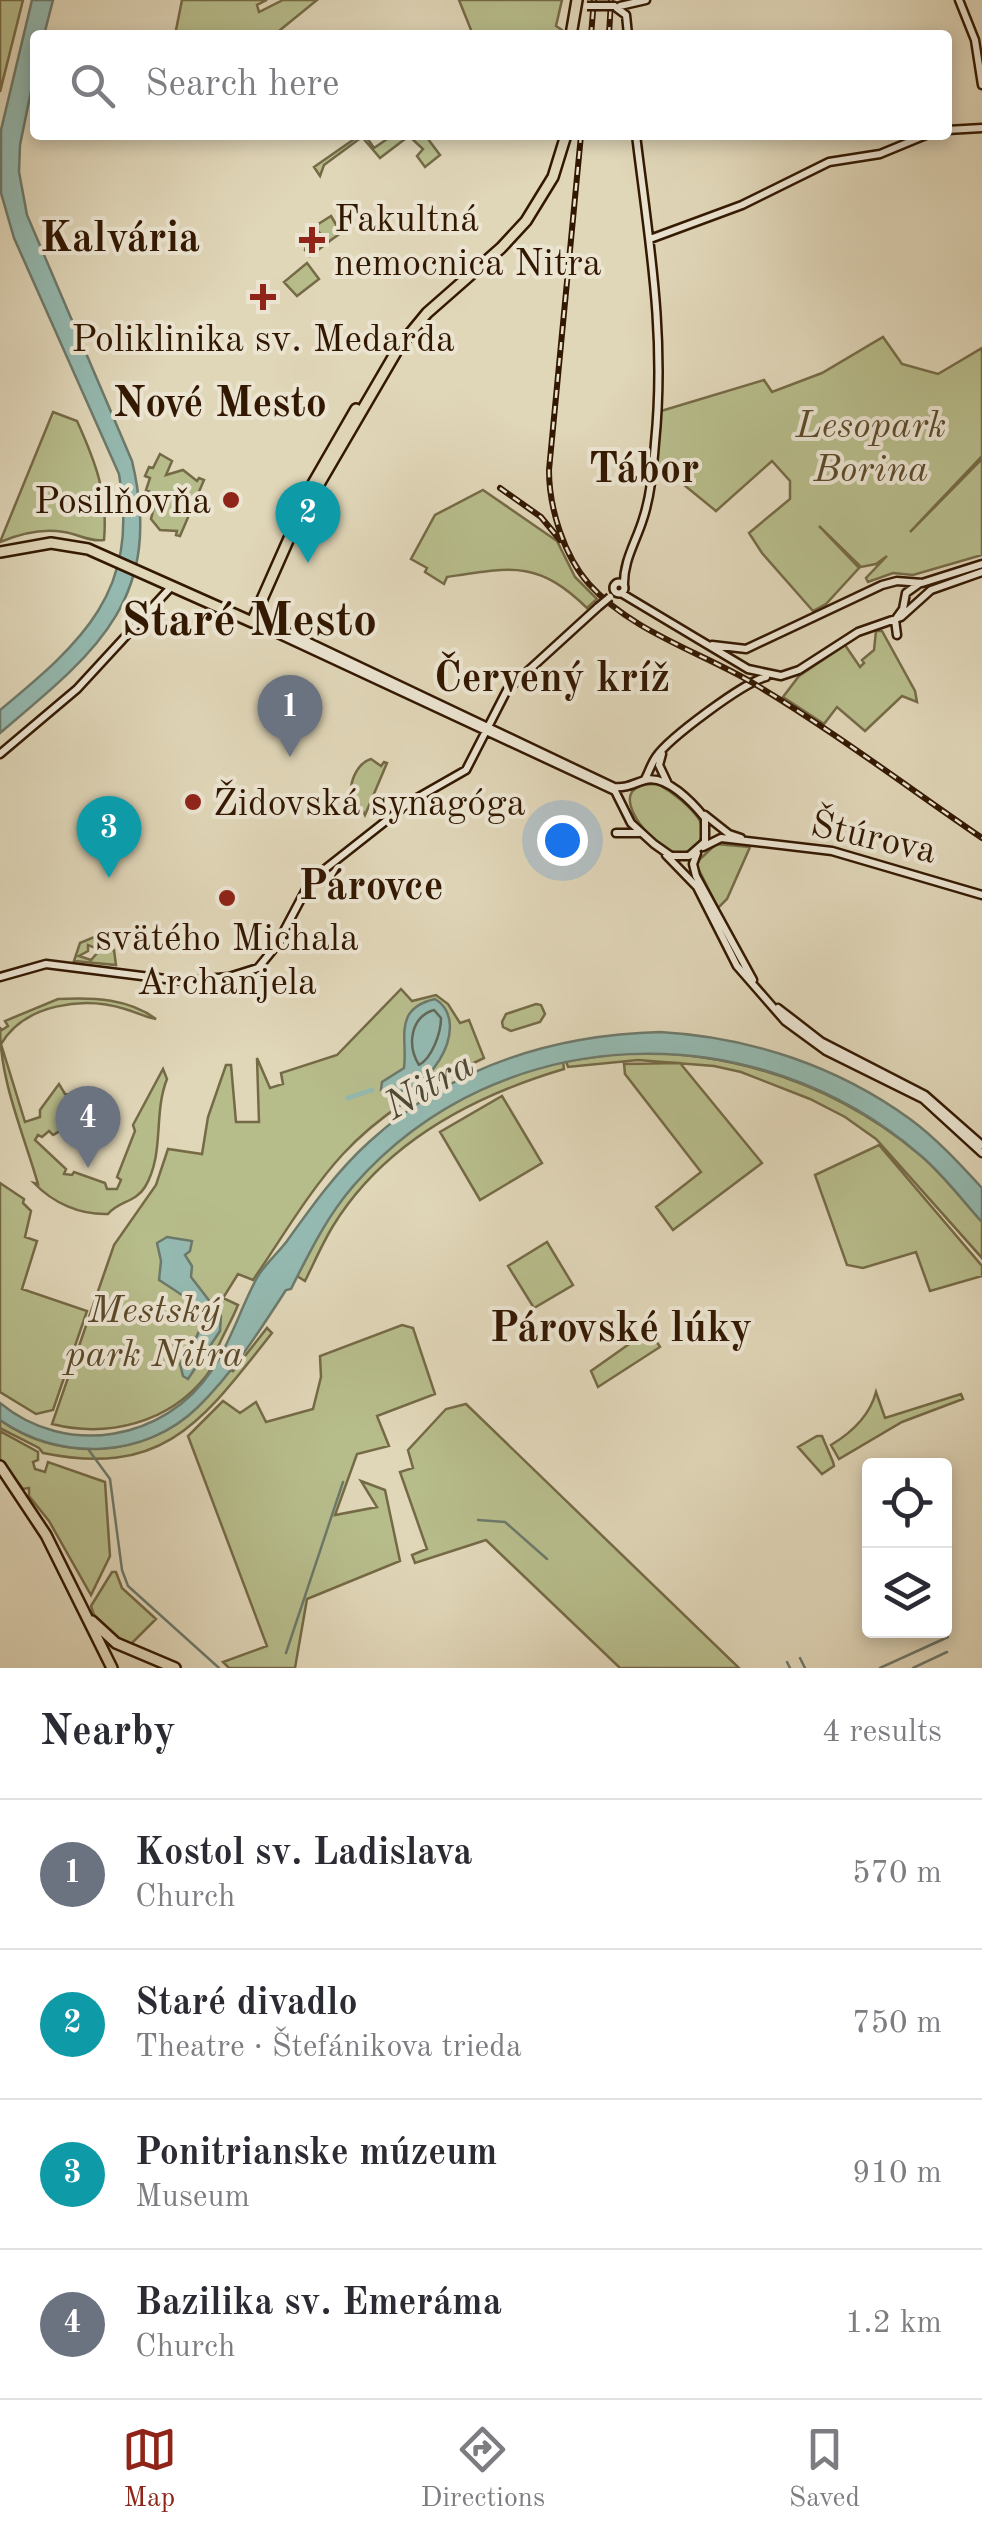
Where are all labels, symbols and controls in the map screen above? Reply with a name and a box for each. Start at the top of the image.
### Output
search box [30,30,952,140]
icon: search [65,58,120,113]
text: Search here [145,66,340,104]
place label: Fakultná nemocnica Nitra [334,202,602,284]
district label: Kalvária [40,219,200,261]
marker: Fakultná nemocnica Nitra [299,227,325,253]
marker: Poliklinika sv. Medarda [250,284,276,310]
place label: Poliklinika sv. Medarda [71,322,455,360]
district label: Nové Mesto [113,384,327,426]
park label: Lesopark Borina [795,408,946,490]
district label: Tábor [589,450,699,492]
pin: 2 [276,480,340,563]
place label: Posilňovňa [34,484,211,522]
marker: Posilňovňa [220,489,242,511]
district label: Staré Mesto [121,598,377,646]
district label: Červený kríž [434,651,670,701]
pin: 1 [258,674,322,757]
place label: Židovská synagóga [213,779,526,824]
marker: Židovská synagóga [182,791,204,813]
pin: 3 [76,796,142,878]
street label: Štúrova [807,799,942,872]
your location [537,815,588,866]
district label: Párovce [298,867,444,909]
marker: svätého Michala Archanjela [216,887,238,909]
place label: svätého Michala Archanjela [95,921,359,1003]
water label: Nitra [377,1046,482,1129]
pin: 4 [56,1086,120,1168]
park label: Mestský park Nitra [62,1293,243,1375]
district label: Párovské lúky [490,1309,752,1351]
map controls [862,1458,952,1638]
button: locate [862,1458,952,1548]
button: layers [862,1548,952,1638]
text: Nearby [40,1712,176,1754]
text: 4 results [822,1717,942,1749]
text: Kostol sv. Ladislava [135,1835,473,1873]
text: 1 [63,1858,82,1890]
text: 570 m [852,1858,942,1890]
text: Church [135,1882,235,1914]
text: Staré divadlo [135,1985,358,2023]
text: 2 [63,2008,82,2040]
text: 750 m [852,2008,942,2040]
text: Theatre · Štefánikova trieda [135,2032,522,2064]
text: Ponitrianske múzeum [135,2135,497,2173]
text: 3 [63,2158,82,2190]
text: 910 m [852,2158,942,2190]
text: Museum [135,2182,250,2214]
text: Bazilika sv. Emeráma [135,2285,502,2323]
text: 4 [63,2308,82,2340]
text: 1.2 km [845,2308,942,2340]
text: Church [135,2332,235,2364]
tab: Map [122,2422,177,2517]
tab: Directions [421,2422,545,2517]
tab: Saved [789,2422,860,2517]

